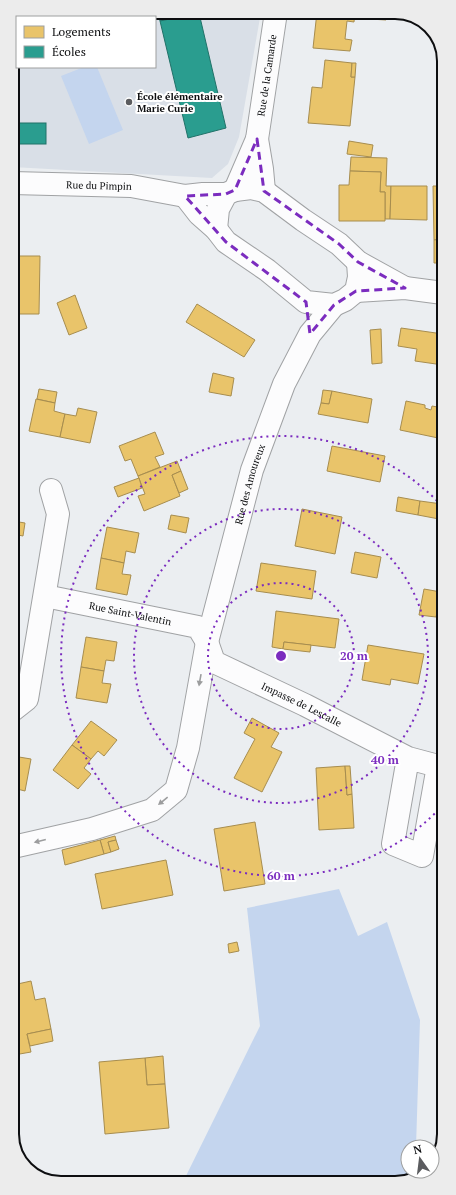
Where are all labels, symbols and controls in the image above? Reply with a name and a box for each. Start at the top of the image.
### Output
legend [16,16,156,68]
text: Logements [52,24,111,39]
street label: Rue de la Camarde [254,33,280,117]
text: Écoles [52,44,86,59]
place label: École élémentaire Marie Curie [137,90,223,115]
marker: École élémentaire Marie Curie [124,97,134,107]
street label: Rue du Pimpin [66,178,132,193]
street label: Rue des Amoureux [232,442,268,526]
street label: Rue Saint-Valentin [88,599,173,628]
text: 20 m [340,648,368,663]
centre of rings [274,649,288,663]
one-way arrow [197,674,203,686]
street label: Impasse de Lescalle [259,679,344,730]
text: 40 m [371,752,399,767]
one-way arrow [157,797,168,806]
one-way arrow [34,838,46,844]
text: 60 m [267,868,295,883]
north arrow [400,1139,440,1179]
text: N [412,1141,424,1157]

